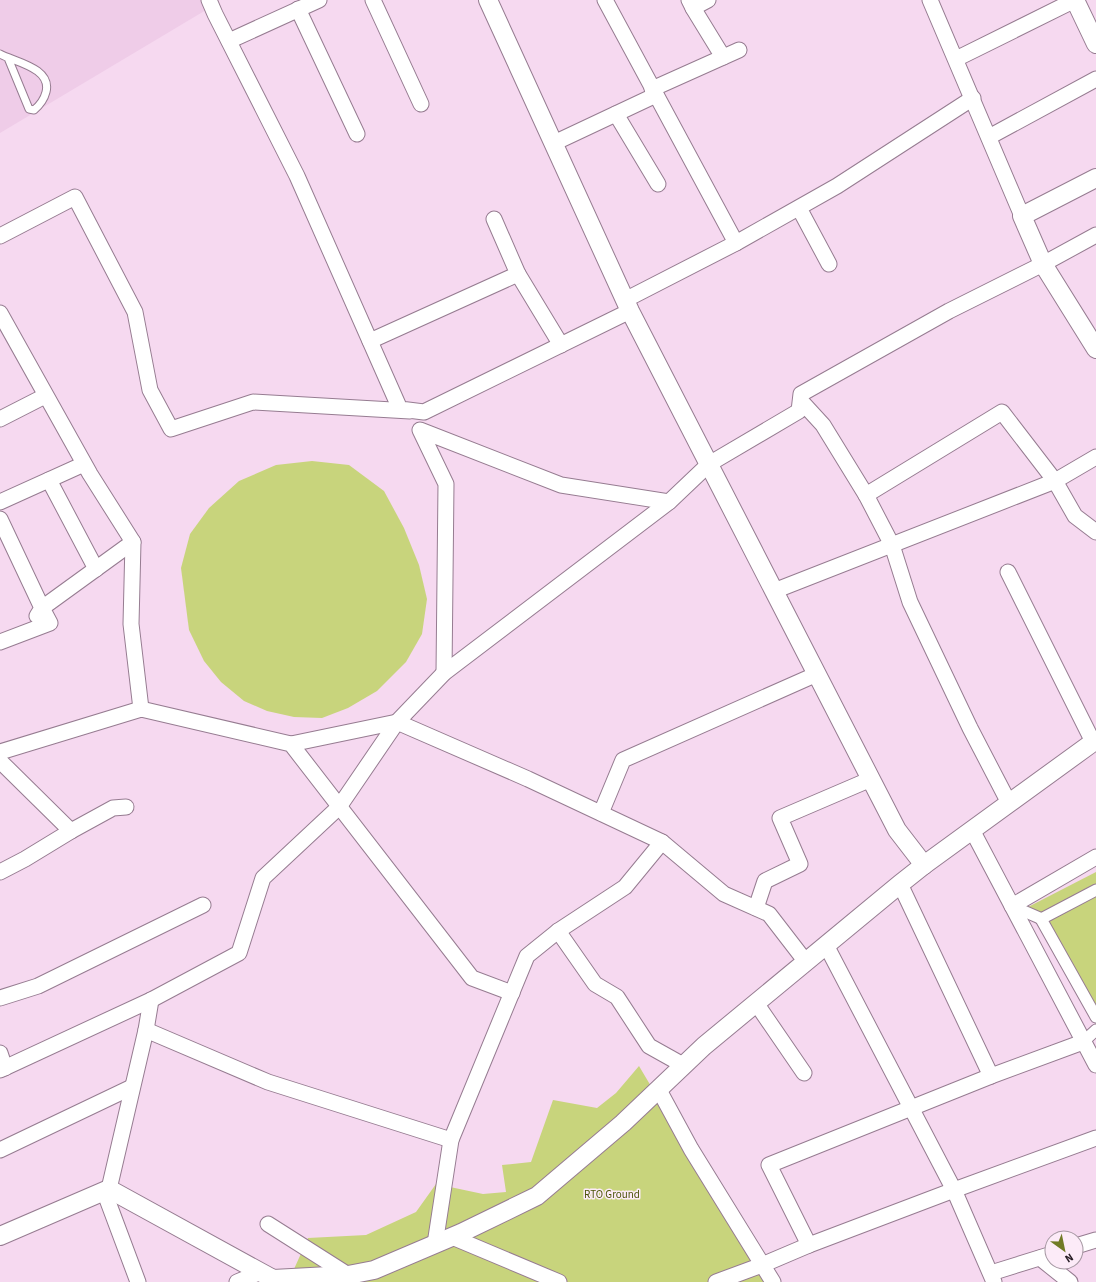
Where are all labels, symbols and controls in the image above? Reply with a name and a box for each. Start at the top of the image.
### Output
park label: RTO Ground [584,1187,640,1202]
north arrow [1044,1230,1084,1270]
text: N [1062,1250,1076,1266]

